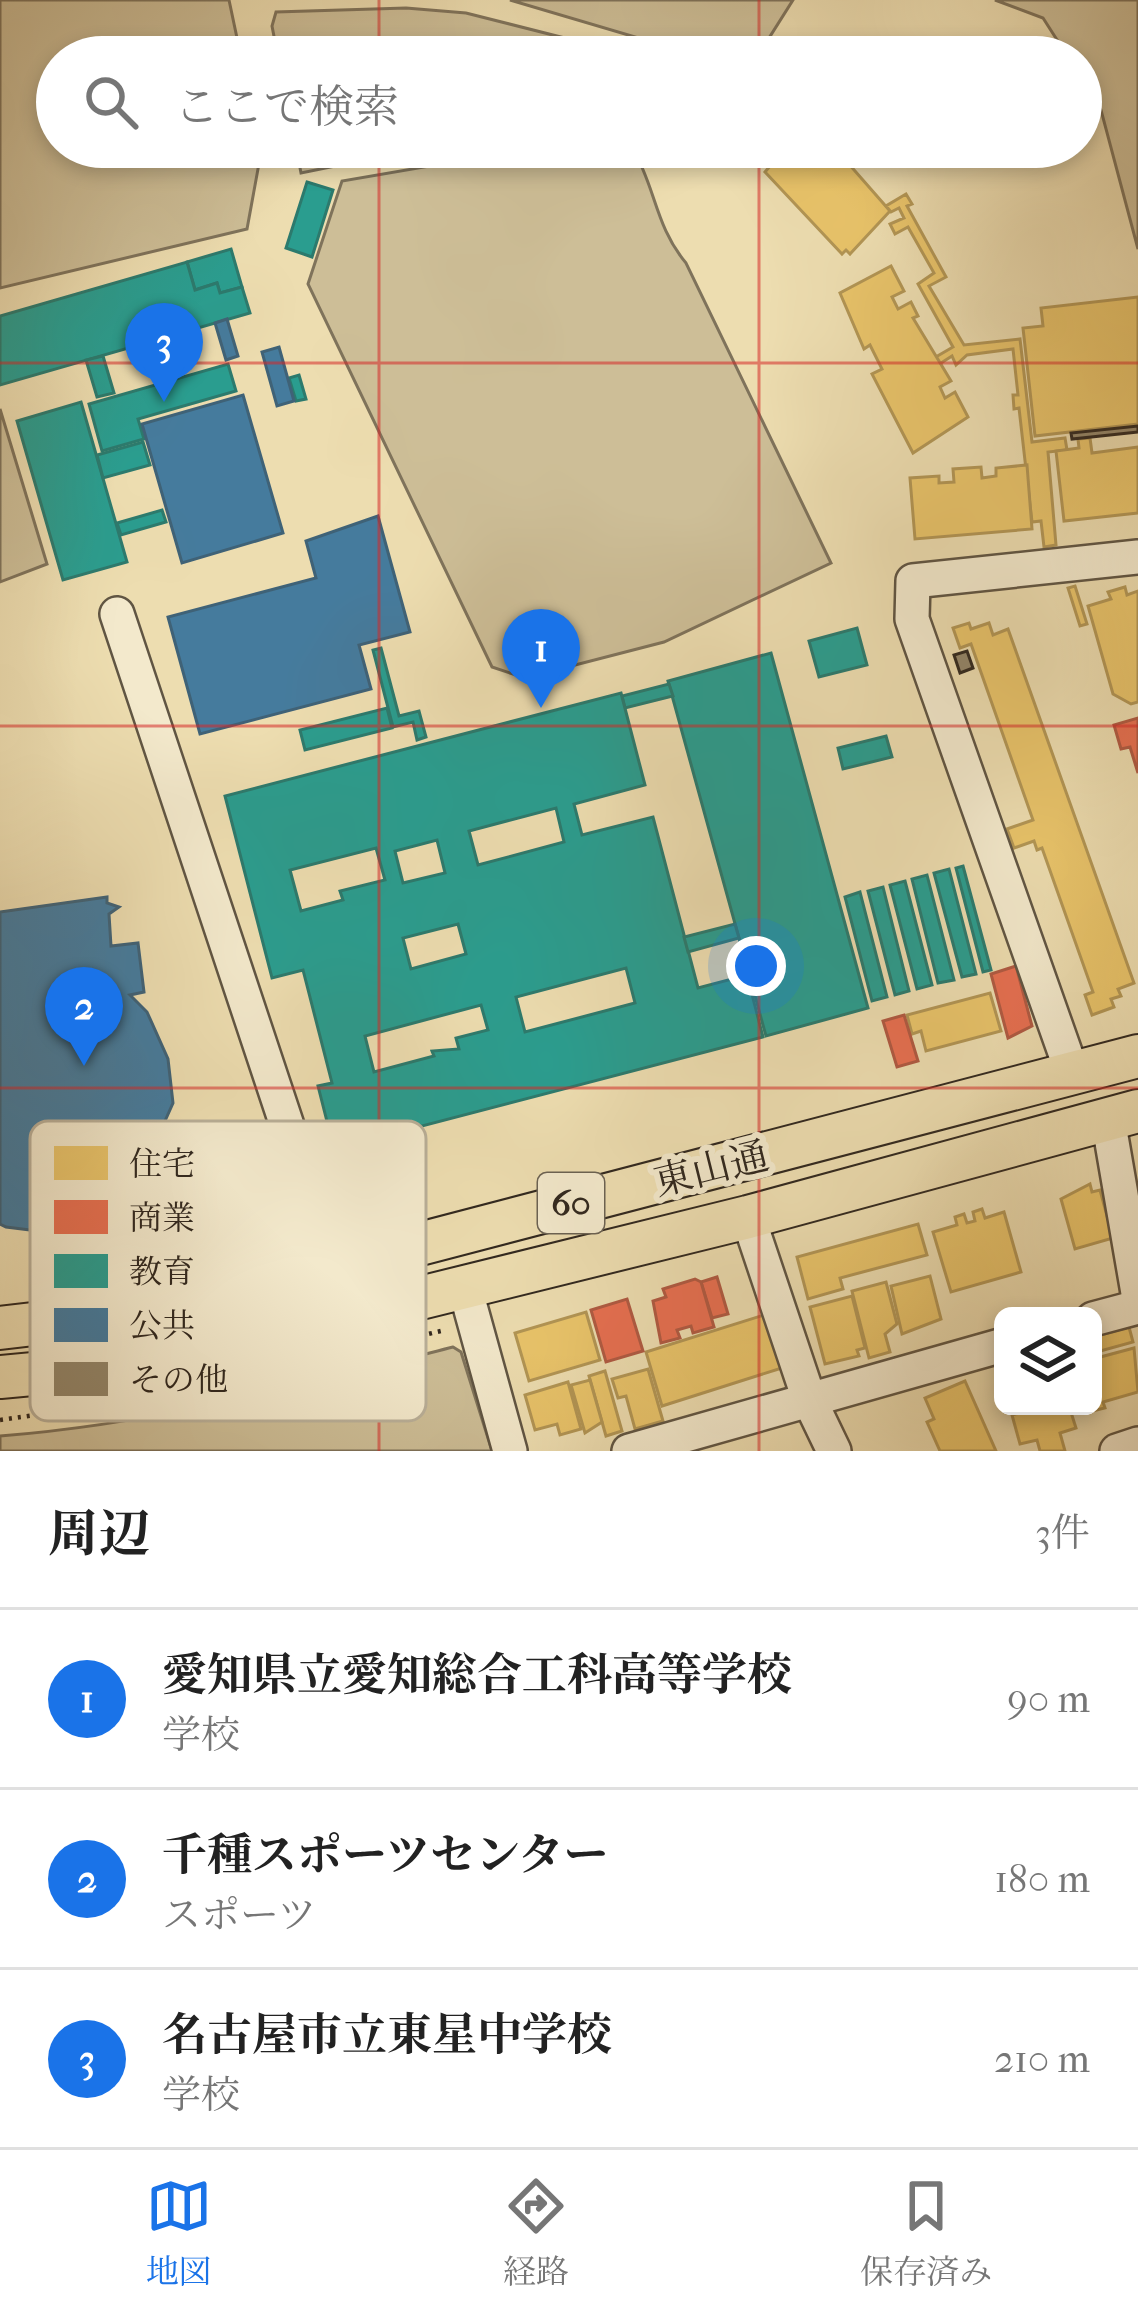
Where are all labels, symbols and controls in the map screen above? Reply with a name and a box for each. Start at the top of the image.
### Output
search box [36,36,1102,168]
icon: search [78,69,144,135]
text: ここで検索 [174,81,399,134]
pin: 3 [125,303,203,402]
pin: 1 [502,609,580,708]
your location [726,936,786,996]
pin: 2 [45,967,123,1066]
legend [30,1121,426,1421]
street label: 東山通 [649,1133,773,1205]
text: 住宅 [129,1145,195,1184]
road number: 60 [538,1173,604,1233]
text: 商業 [129,1199,195,1238]
text: 教育 [129,1253,195,1292]
text: 公共 [129,1307,195,1346]
map controls [994,1307,1102,1415]
button: layers [994,1307,1102,1415]
text: その他 [129,1361,228,1400]
text: 周辺 [48,1504,150,1564]
text: 3件 [1035,1510,1090,1556]
text: 愛知県立愛知総合工科高等学校 [162,1649,792,1702]
text: 1 [80,1676,94,1722]
text: 90 m [1007,1676,1090,1722]
text: 学校 [162,1712,240,1758]
text: 千種スポーツセンター [162,1829,608,1882]
text: 2 [77,1856,97,1902]
text: 180 m [994,1856,1090,1902]
text: スポーツ [162,1892,316,1938]
text: 名古屋市立東星中学校 [162,2009,612,2062]
text: 3 [79,2036,95,2082]
text: 210 m [994,2036,1090,2082]
text: 学校 [162,2072,240,2118]
tab: 地図 [146,2173,212,2292]
tab: 経路 [503,2173,569,2292]
tab: 保存済み [860,2173,992,2292]

